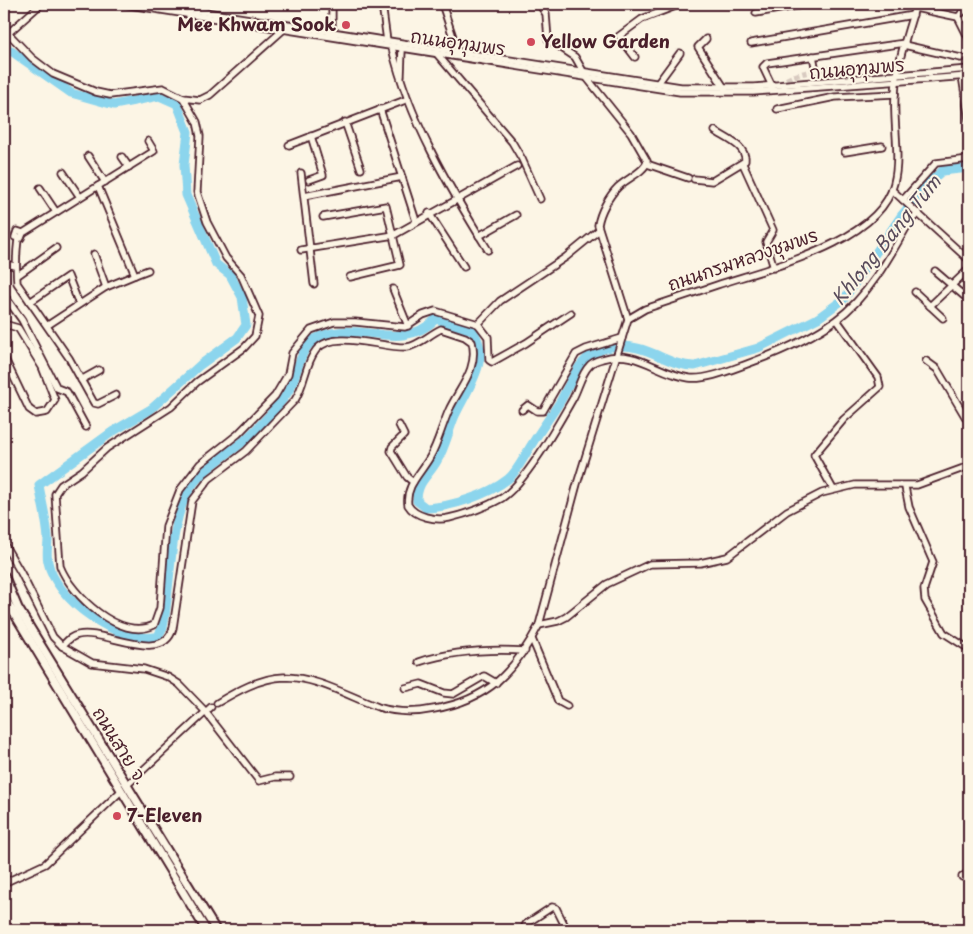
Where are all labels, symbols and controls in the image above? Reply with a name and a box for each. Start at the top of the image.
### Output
place label: Mee Khwam Sook [177,10,336,37]
marker: Mee Khwam Sook [340,19,352,31]
street label: ถนนอุทุมพร [409,21,508,64]
place label: Yellow Garden [541,27,670,54]
marker: Yellow Garden [525,36,537,48]
street label: ถนนอุทุมพร [808,50,906,87]
water label: Khlong Bang Tum [824,167,947,310]
street label: ถนนกรมหลวงชุมพร [664,220,822,299]
street label: ถนนสาย จ. [87,701,156,789]
place label: 7-Eleven [127,801,202,828]
marker: 7-Eleven [111,810,123,822]

